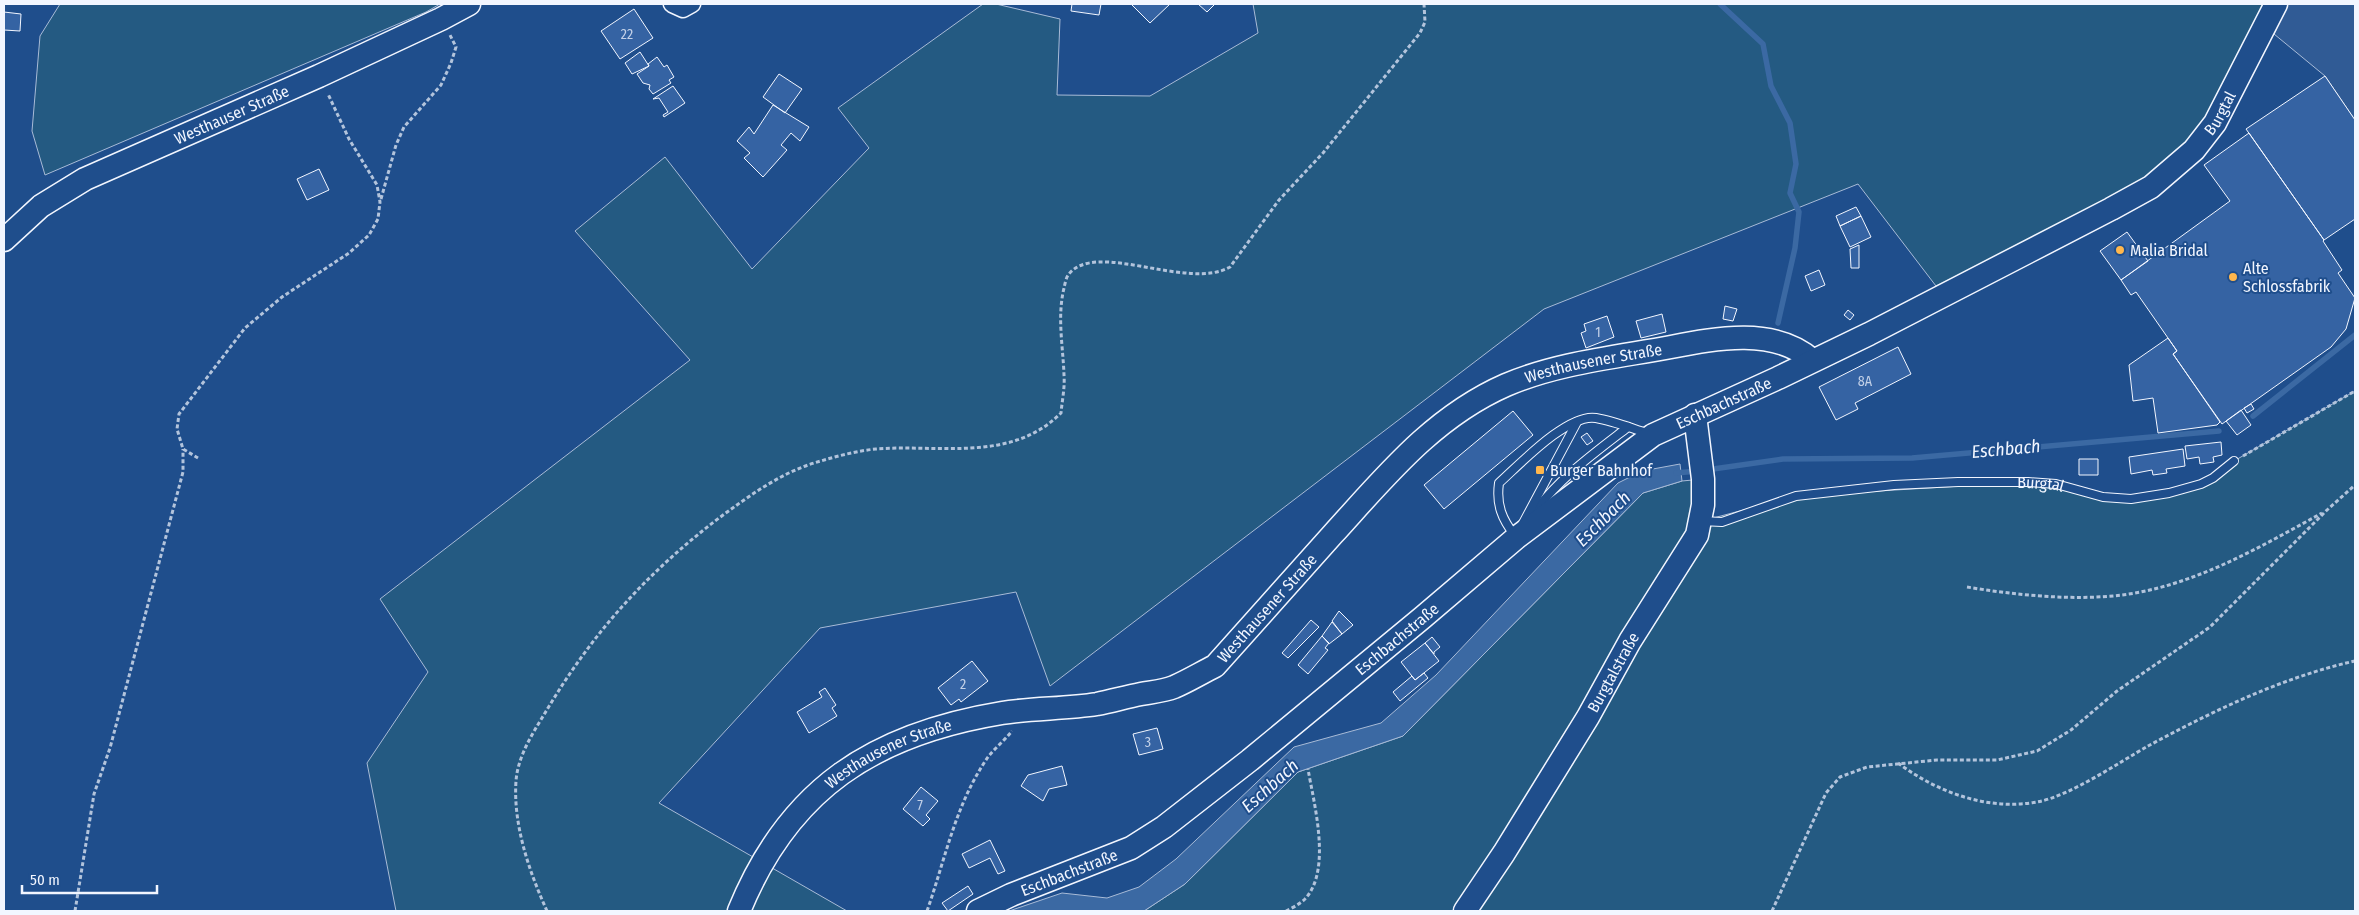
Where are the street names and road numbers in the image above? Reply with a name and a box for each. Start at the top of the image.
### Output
street label: Westhauser Straße [172,81,292,148]
street label: Burgtal [2200,88,2240,139]
street label: Westhausener Straße [1522,340,1664,387]
street label: Eschbachstraße [1673,373,1774,433]
street label: Burgtal [2017,473,2066,496]
street label: Westhausener Straße [1214,550,1321,667]
street label: Eschbachstraße [1351,599,1443,679]
street label: Burgtalstraße [1583,629,1643,716]
street label: Westhausener Straße [821,715,954,793]
street label: Eschbachstraße [1018,845,1121,900]

